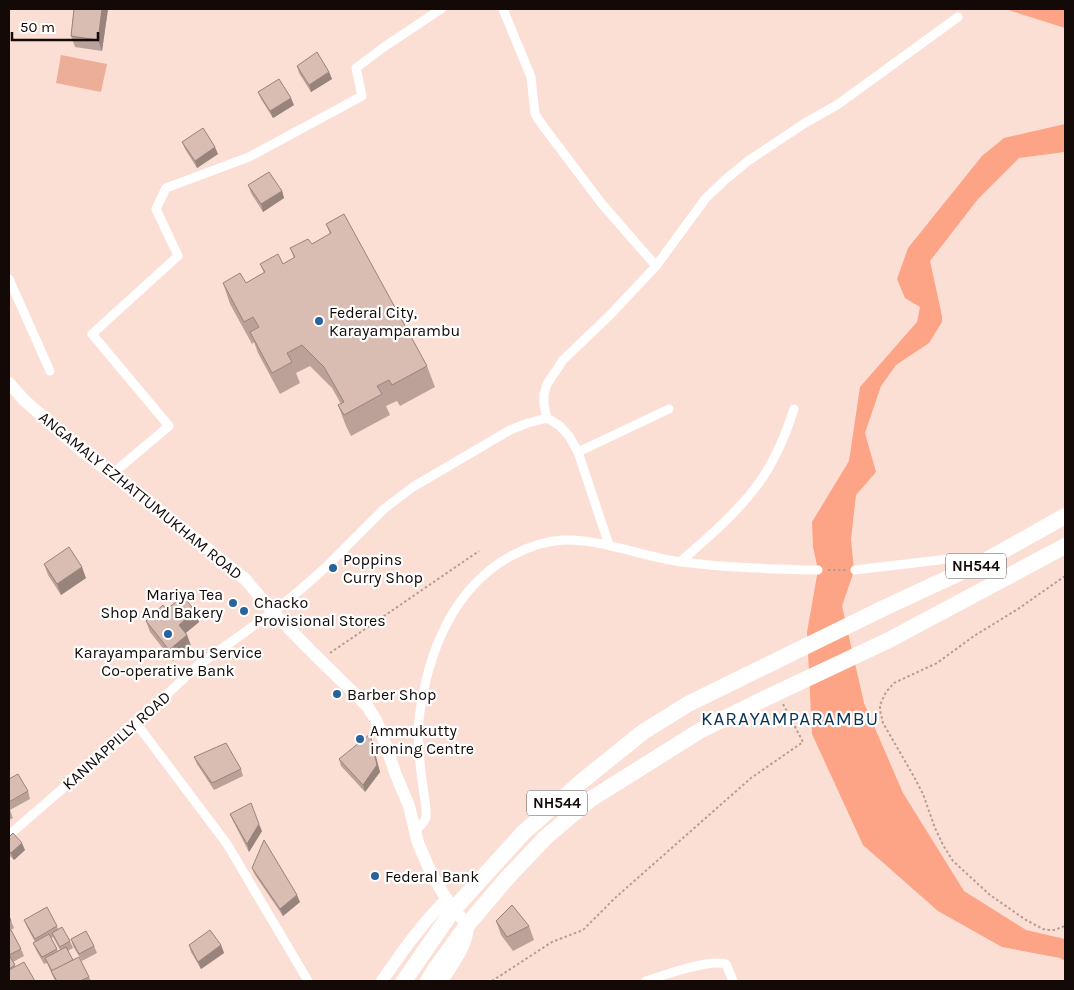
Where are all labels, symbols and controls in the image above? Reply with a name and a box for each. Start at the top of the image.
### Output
scale bar [12,10,99,42]
text: 50 m [20,18,55,36]
place label: Federal City, Karayamparambu [329,303,460,340]
marker: Federal City, Karayamparambu [313,315,325,327]
street label: ANGAMALY EZHATTUMUKHAM ROAD [35,407,246,583]
place label: Poppins Curry Shop [343,550,423,587]
road number: NH544 [946,554,1006,578]
marker: Poppins Curry Shop [327,562,339,574]
place label: Mariya Tea Shop And Bakery [100,585,224,622]
place label: Chacko Provisional Stores [254,593,386,630]
marker: Mariya Tea Shop And Bakery [227,597,239,609]
marker: Chacko Provisional Stores [238,605,250,617]
marker: Karayamparambu Service Co-operative Bank [162,628,174,640]
place label: Karayamparambu Service Co-operative Bank [74,643,262,680]
place label: Barber Shop [347,685,436,704]
street label: KANNAPPILLY ROAD [59,687,174,794]
marker: Barber Shop [331,688,343,700]
district label: KARAYAMPARAMBU [701,708,879,730]
place label: Ammukutty ironing Centre [370,721,474,758]
marker: Ammukutty ironing Centre [354,733,366,745]
road number: NH544 [527,790,587,816]
place label: Federal Bank [385,867,479,886]
marker: Federal Bank [369,870,381,882]

